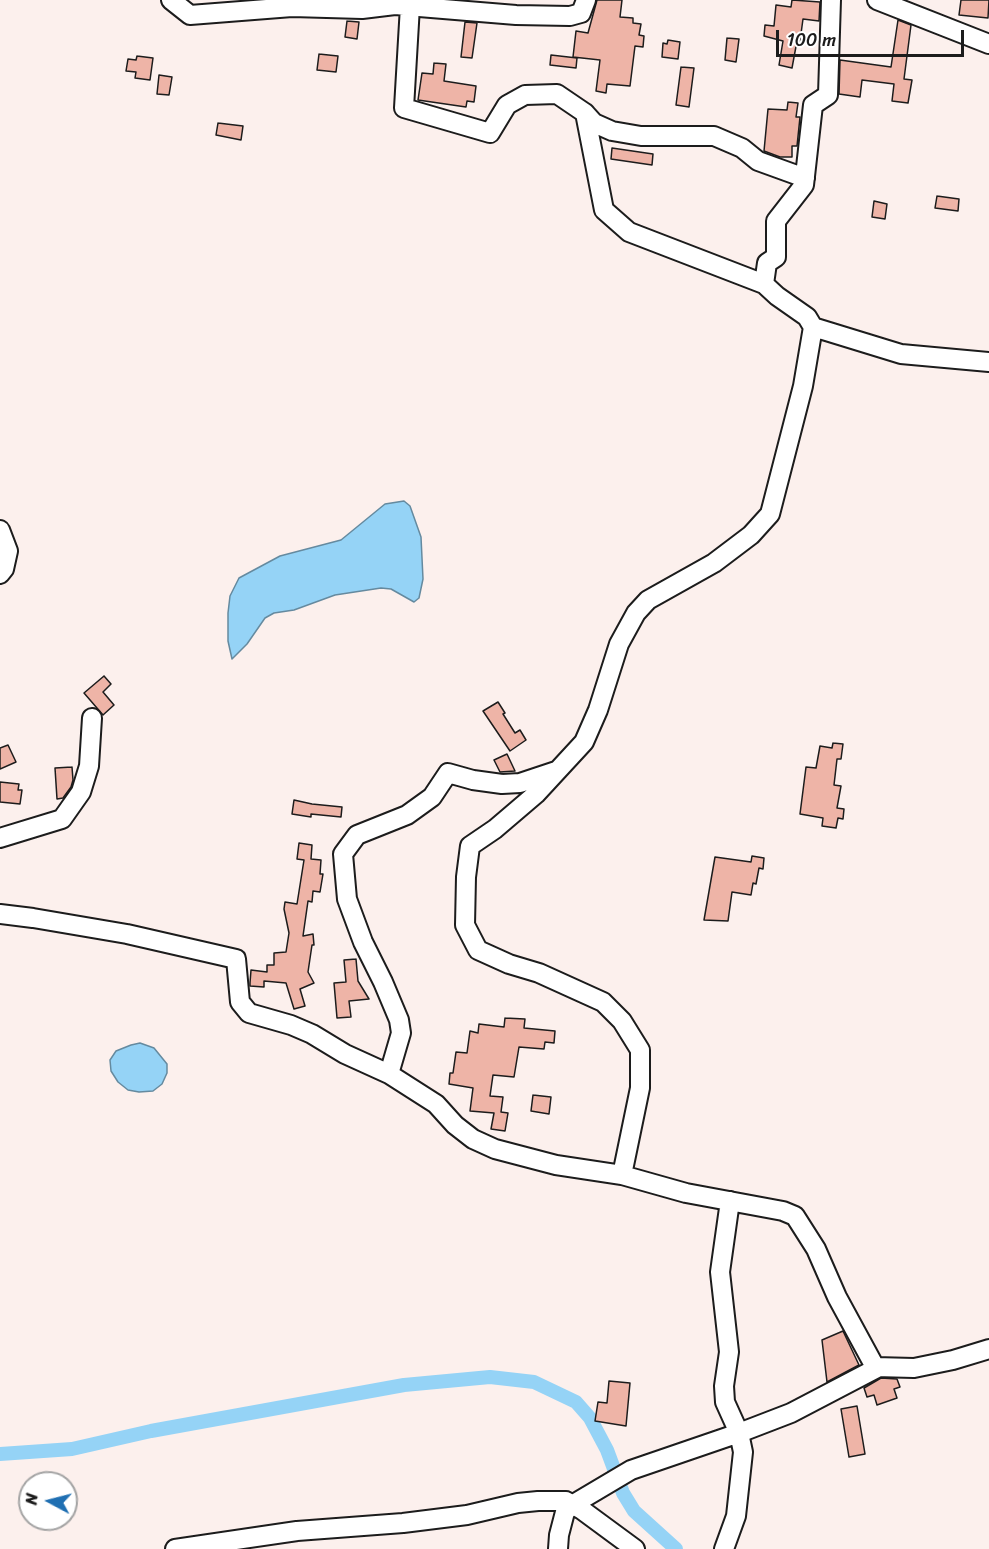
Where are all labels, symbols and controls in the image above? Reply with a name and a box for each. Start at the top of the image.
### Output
scale bar [779,18,966,56]
text: 100 m [787,24,836,56]
north arrow [18,1471,78,1531]
text: N [17,1492,47,1506]

